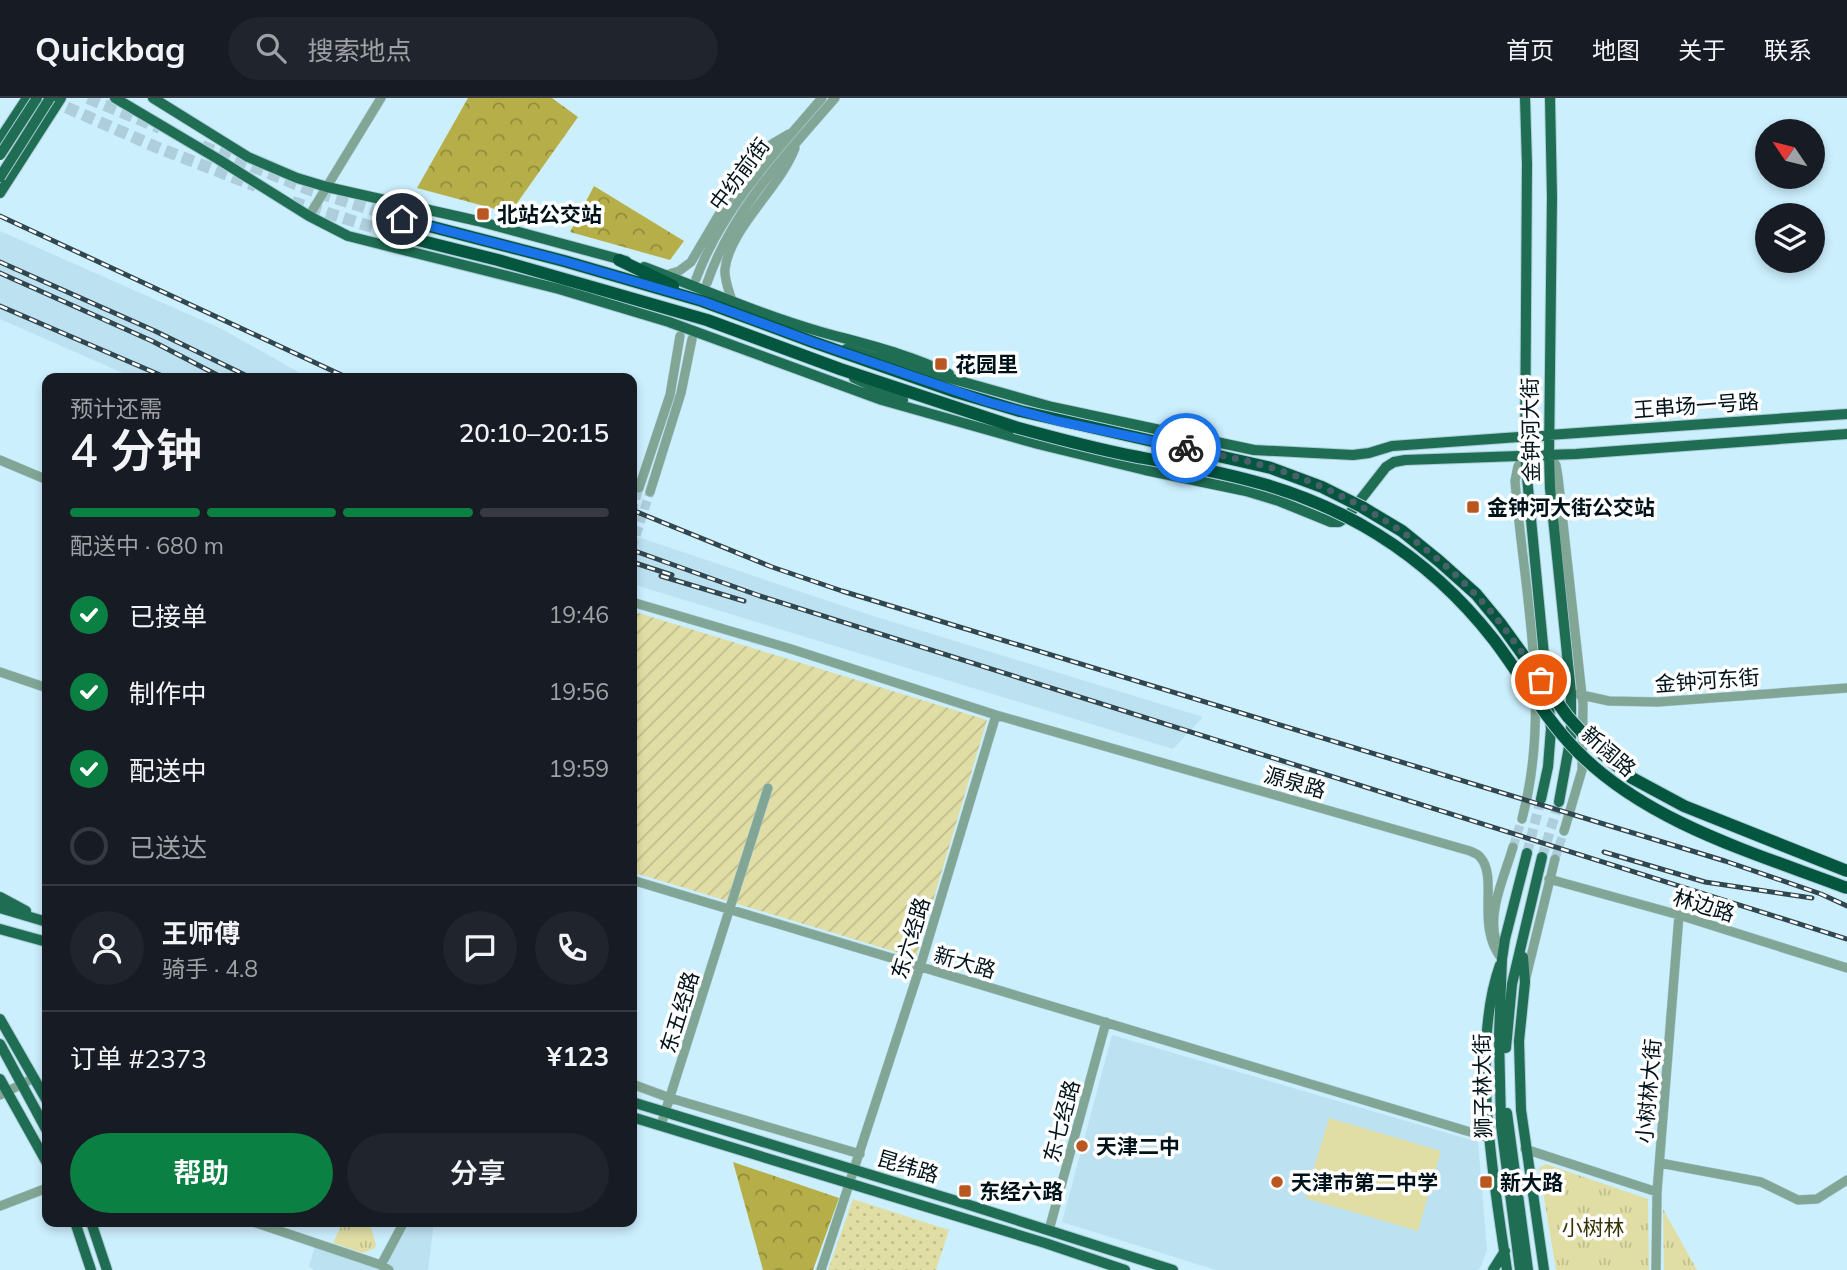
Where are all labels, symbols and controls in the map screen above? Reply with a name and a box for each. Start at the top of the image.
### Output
search box [228,17,718,80]
text: Quickbag [35,28,186,69]
icon: search [252,29,290,67]
text: 搜索地点 [308,34,412,67]
text: 首页 [1506,35,1554,65]
text: 地图 [1592,35,1640,65]
text: 关于 [1678,35,1726,65]
text: 联系 [1764,35,1812,65]
north arrow [1755,119,1825,189]
map controls [1755,119,1825,273]
street label: 中纺前街 [703,133,775,215]
pin [372,189,432,249]
icon: home [383,200,421,238]
place label: 北站公交站 [497,201,602,227]
button: layers [1755,203,1825,273]
marker: 北站公交站 [475,206,491,222]
place label: 花园里 [955,351,1018,377]
marker: 花园里 [933,356,949,372]
street label: 金钟河大街 [1516,377,1544,483]
street label: 王串场一号路 [1632,388,1760,422]
text: 预计还需 [70,394,162,423]
courier [1151,413,1221,483]
text: 20:10–20:15 [459,416,609,449]
text: 4 分钟 [70,421,202,479]
icon: bike [1167,429,1205,467]
place label: 金钟河大街公交站 [1487,494,1655,520]
marker: 金钟河大街公交站 [1465,499,1481,515]
text: 配送中 · 680 m [70,531,224,560]
icon: check [70,596,108,634]
text: 已接单 [129,600,207,633]
text: 19:46 [549,600,609,629]
pin [1511,650,1571,710]
icon: bag [1522,661,1560,699]
street label: 金钟河东街 [1654,663,1760,697]
icon: check [70,673,108,711]
text: 制作中 [129,677,207,710]
text: 19:56 [549,677,609,706]
street label: 新阔路 [1577,721,1641,781]
icon: check [70,750,108,788]
text: 配送中 [129,754,207,787]
text: 19:59 [549,754,609,783]
street label: 源泉路 [1261,761,1329,803]
text: 已送达 [129,831,207,864]
street label: 林边路 [1670,883,1738,927]
street label: 东六经路 [885,894,935,982]
button: person [70,911,144,985]
button: chat [443,911,517,985]
button: phone [535,911,609,985]
text: 王师傅 [162,917,240,950]
street label: 新大路 [931,941,999,983]
text: 骑手 · 4.8 [162,954,258,983]
street label: 东五经路 [654,968,704,1056]
street label: 狮子林大街 [1468,1033,1496,1139]
street label: 小树林大街 [1630,1038,1666,1144]
text: ¥123 [547,1040,609,1073]
text: 订单 #2373 [70,1042,207,1075]
street label: 东七经路 [1038,1077,1084,1165]
button: 帮助 [70,1133,333,1213]
button: 分享 [347,1133,609,1213]
place label: 天津二中 [1096,1133,1180,1159]
marker: 天津二中 [1074,1138,1090,1154]
street label: 昆纬路 [874,1144,942,1188]
place label: 天津市第二中学 [1291,1169,1438,1195]
place label: 新大路 [1500,1169,1563,1195]
marker: 天津市第二中学 [1269,1174,1285,1190]
marker: 新大路 [1478,1174,1494,1190]
place label: 东经六路 [979,1178,1063,1204]
marker: 东经六路 [957,1183,973,1199]
park label: 小树林 [1562,1214,1625,1240]

